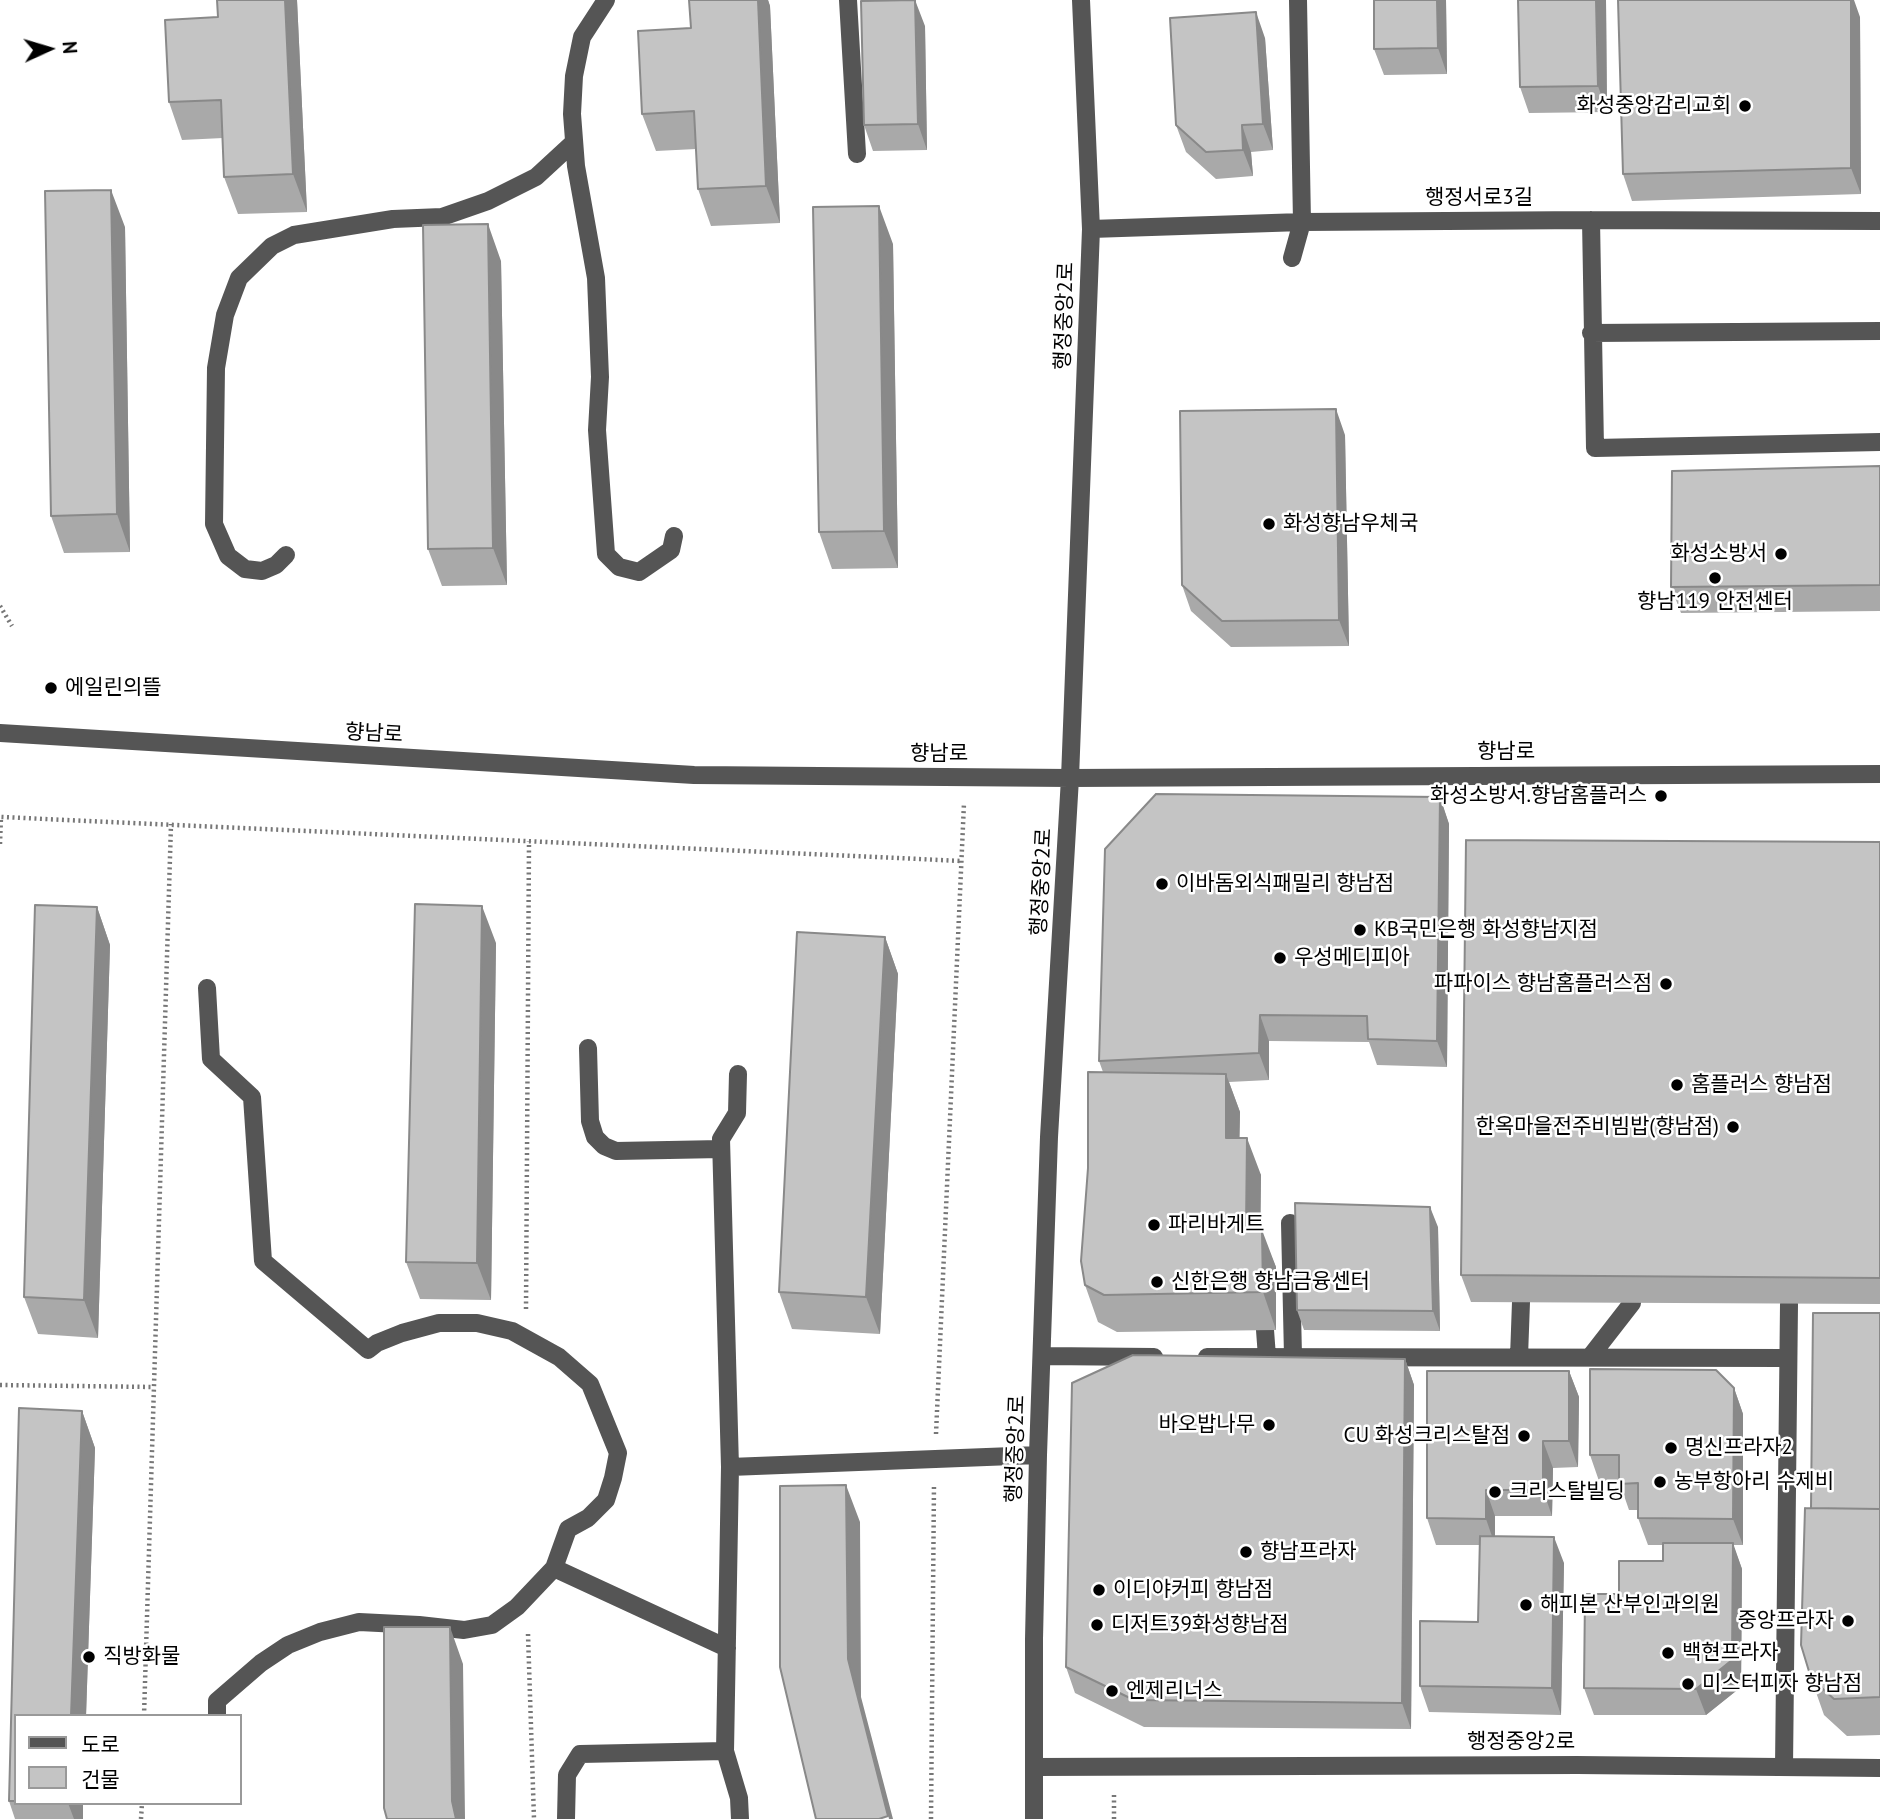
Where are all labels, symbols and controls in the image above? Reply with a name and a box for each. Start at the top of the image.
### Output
north arrow [14,14,84,84]
text: N [58,40,82,55]
place label: 화성중앙감리교회 [1576,93,1731,119]
marker: 화성중앙감리교회 [1737,98,1753,114]
street label: 행정서로3길 [1425,185,1533,211]
street label: 행정중앙2로 [1051,262,1079,370]
place label: 화성향남우체국 [1283,511,1418,537]
marker: 화성향남우체국 [1261,516,1277,532]
place label: 화성소방서 [1670,541,1767,567]
marker: 화성소방서 [1773,546,1789,562]
marker: 향남119 안전센터 [1707,570,1723,586]
place label: 향남119 안전센터 [1637,589,1793,615]
place label: 에일린의뜰 [65,675,162,701]
marker: 에일린의뜰 [43,680,59,696]
street label: 향남로 [344,720,404,748]
street label: 향남로 [1477,739,1535,765]
street label: 향남로 [910,741,968,767]
place label: 화성소방서.향남홈플러스 [1430,783,1647,809]
marker: 화성소방서.향남홈플러스 [1653,788,1669,804]
street label: 행정중앙2로 [1027,827,1057,937]
place label: 이바돔외식패밀리 향남점 [1176,871,1394,897]
marker: 이바돔외식패밀리 향남점 [1154,876,1170,892]
place label: KB국민은행 화성향남지점 [1374,917,1598,943]
marker: KB국민은행 화성향남지점 [1352,922,1368,938]
place label: 우성메디피아 [1294,945,1410,971]
marker: 우성메디피아 [1272,950,1288,966]
place label: 파파이스 향남홈플러스점 [1434,971,1652,997]
marker: 파파이스 향남홈플러스점 [1658,976,1674,992]
place label: 홈플러스 향남점 [1691,1072,1832,1098]
marker: 홈플러스 향남점 [1669,1077,1685,1093]
place label: 한옥마을전주비빔밥(향남점) [1475,1114,1719,1140]
marker: 한옥마을전주비빔밥(향남점) [1725,1119,1741,1135]
place label: 파리바게트 [1168,1212,1265,1238]
marker: 파리바게트 [1146,1217,1162,1233]
place label: 신한은행 향남금융센터 [1171,1269,1370,1295]
marker: 신한은행 향남금융센터 [1149,1274,1165,1290]
street label: 행정중앙2로 [1002,1395,1030,1503]
place label: 바오밥나무 [1158,1412,1255,1438]
marker: 바오밥나무 [1261,1417,1277,1433]
place label: CU 화성크리스탈점 [1343,1423,1510,1449]
marker: CU 화성크리스탈점 [1516,1428,1532,1444]
place label: 명신프라자2 [1685,1435,1793,1461]
marker: 명신프라자2 [1663,1440,1679,1456]
place label: 농부항아리 수제비 [1674,1469,1834,1495]
marker: 농부항아리 수제비 [1652,1474,1668,1490]
place label: 크리스탈빌딩 [1509,1479,1625,1505]
marker: 크리스탈빌딩 [1487,1484,1503,1500]
place label: 향남프라자 [1260,1539,1357,1565]
marker: 향남프라자 [1238,1544,1254,1560]
place label: 이디야커피 향남점 [1113,1577,1273,1603]
marker: 이디야커피 향남점 [1091,1582,1107,1598]
place label: 해피본 산부인과의원 [1540,1592,1719,1618]
marker: 해피본 산부인과의원 [1518,1597,1534,1613]
place label: 중앙프라자 [1737,1608,1834,1634]
place label: 디저트39화성향남점 [1111,1612,1288,1638]
marker: 중앙프라자 [1840,1613,1856,1629]
marker: 디저트39화성향남점 [1089,1617,1105,1633]
place label: 백현프라자 [1682,1640,1779,1666]
place label: 직방화물 [103,1644,180,1670]
marker: 백현프라자 [1660,1645,1676,1661]
marker: 직방화물 [81,1649,97,1665]
place label: 미스터피자 향남점 [1702,1671,1862,1697]
marker: 미스터피자 향남점 [1680,1676,1696,1692]
place label: 엔제리너스 [1126,1678,1223,1704]
marker: 엔제리너스 [1104,1683,1120,1699]
legend [14,1714,242,1805]
street label: 행정중앙2로 [1467,1729,1575,1755]
text: 도로 [81,1731,120,1758]
text: 건물 [81,1766,120,1793]

